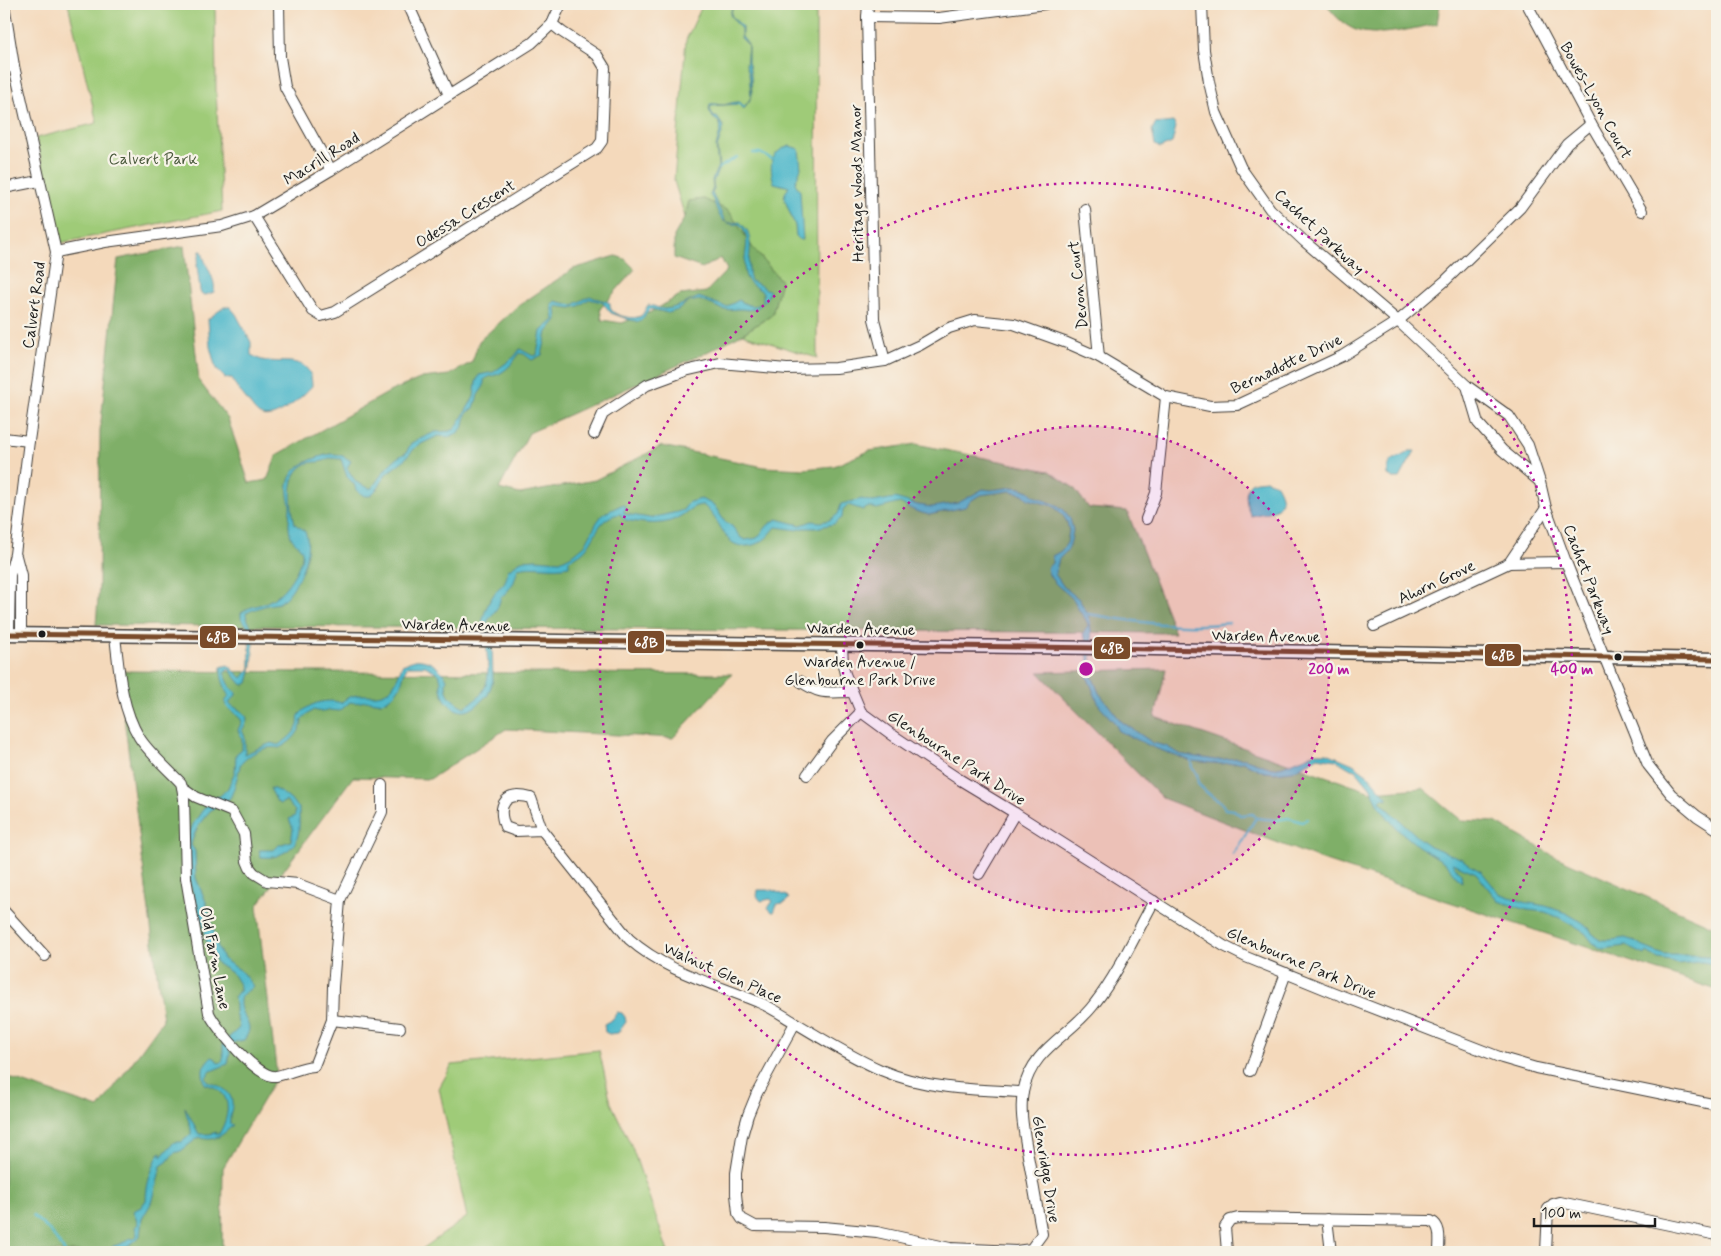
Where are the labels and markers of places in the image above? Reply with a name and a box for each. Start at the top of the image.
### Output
unlabelled marker [37,629,47,639]
marker: Warden Avenue / Glenbourne Park Drive [855,640,865,650]
unlabelled marker [1613,652,1623,662]
place label: Warden Avenue / Glenbourne Park Drive [785,653,936,691]
centre of rings [1077,660,1095,678]

